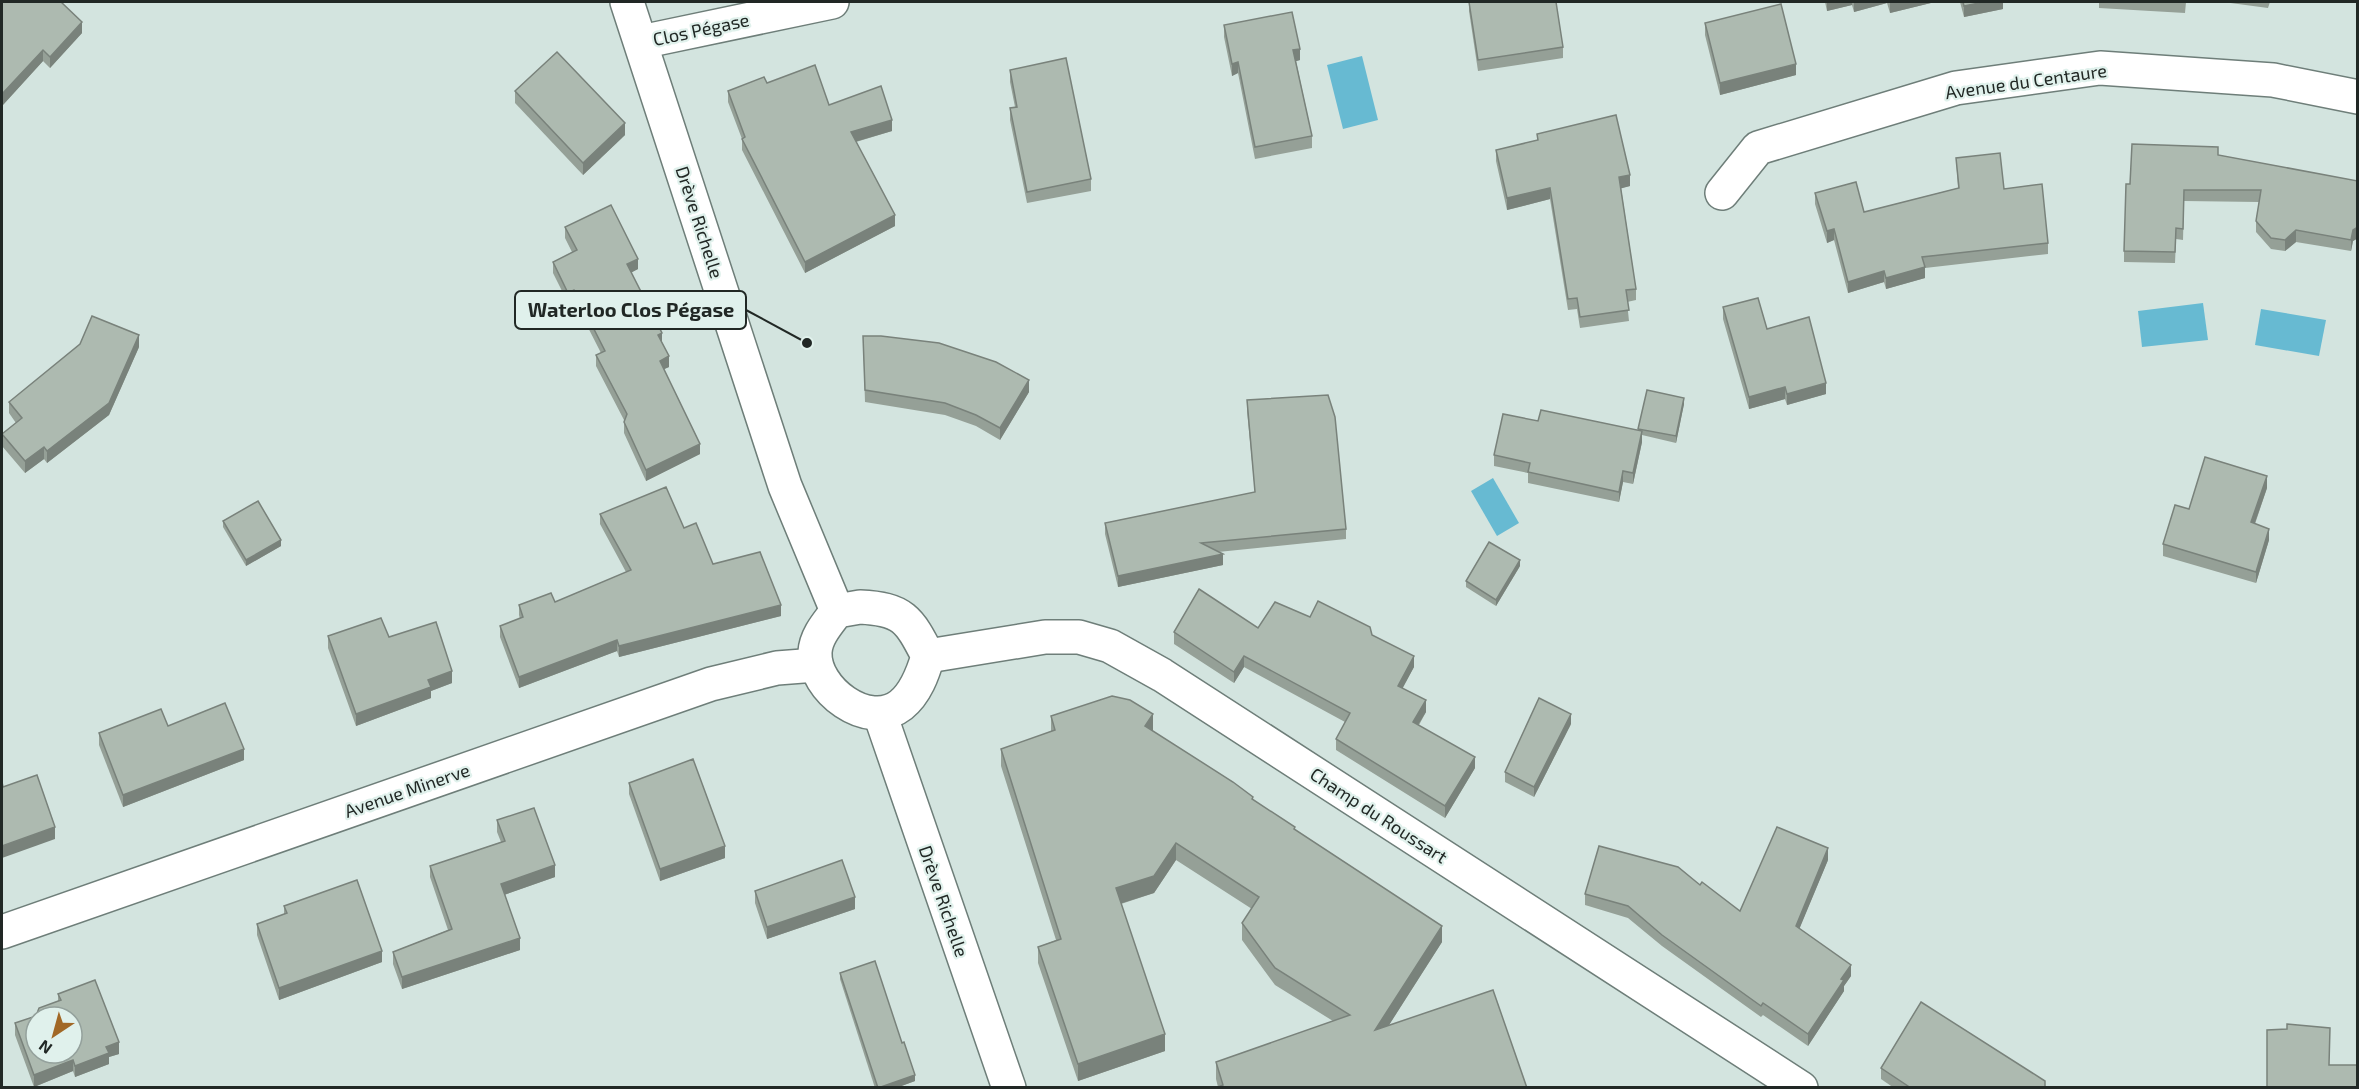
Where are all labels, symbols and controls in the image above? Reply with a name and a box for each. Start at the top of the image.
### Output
street label: Clos Pégase [651,8,751,50]
street label: Avenue du Centaure [1944,59,2108,103]
street label: Drève Richelle [672,163,728,281]
callout: Waterloo Clos Pégase [515,291,746,329]
text: Waterloo Clos Pégase [528,297,734,321]
street label: Avenue Minerve [341,758,473,822]
street label: Champ du Roussart [1306,762,1452,868]
street label: Drève Richelle [915,842,973,960]
north arrow [24,1005,84,1065]
text: N [35,1036,55,1059]

